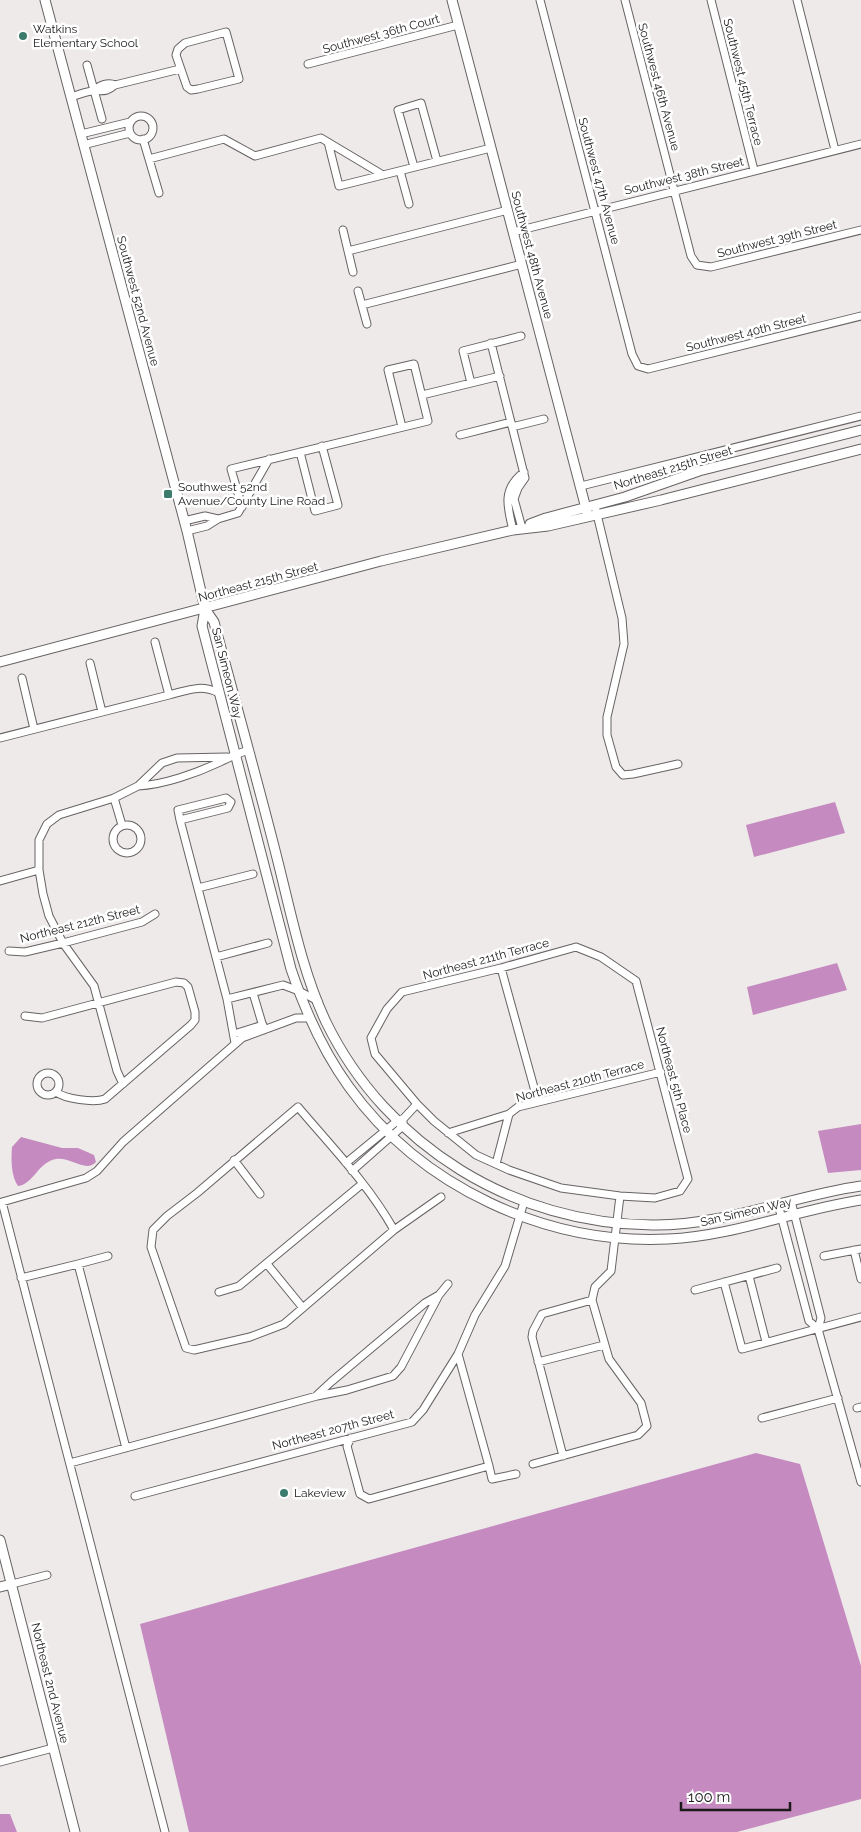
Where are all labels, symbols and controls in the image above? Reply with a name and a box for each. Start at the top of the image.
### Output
street label: Southwest 36th Court [321,12,441,56]
street label: Southwest 45th Terrace [720,17,766,147]
place label: Watkins Elementary School [33,22,139,50]
street label: Southwest 46th Avenue [635,22,683,152]
marker: Watkins Elementary School [17,30,29,42]
street label: Southwest 47th Avenue [575,116,623,246]
street label: Southwest 38th Street [623,154,745,198]
street label: Southwest 48th Avenue [508,190,556,320]
street label: Southwest 39th Street [716,217,838,261]
street label: Southwest 52nd Avenue [114,235,162,367]
street label: Southwest 40th Street [685,311,807,355]
street label: Northeast 215th Street [612,443,734,493]
place label: Southwest 52nd Avenue/County Line Road [178,480,325,508]
marker: Southwest 52nd Avenue/County Line Road [162,488,174,500]
street label: Northeast 215th Street [197,559,319,605]
street label: San Simeon Way [209,626,245,720]
street label: Northeast 212th Street [19,902,141,946]
street label: Northeast 211th Terrace [422,935,550,983]
street label: Northeast 5th Place [653,1025,695,1135]
street label: Northeast 210th Terrace [514,1057,646,1105]
street label: San Simeon Way [699,1195,794,1229]
street label: Northeast 207th Street [271,1407,395,1453]
place label: Lakeview [294,1486,346,1500]
marker: Lakeview [278,1487,290,1499]
street label: Northeast 2nd Avenue [28,1621,72,1745]
scale bar [681,1780,790,1812]
text: 100 m [688,1788,730,1806]

